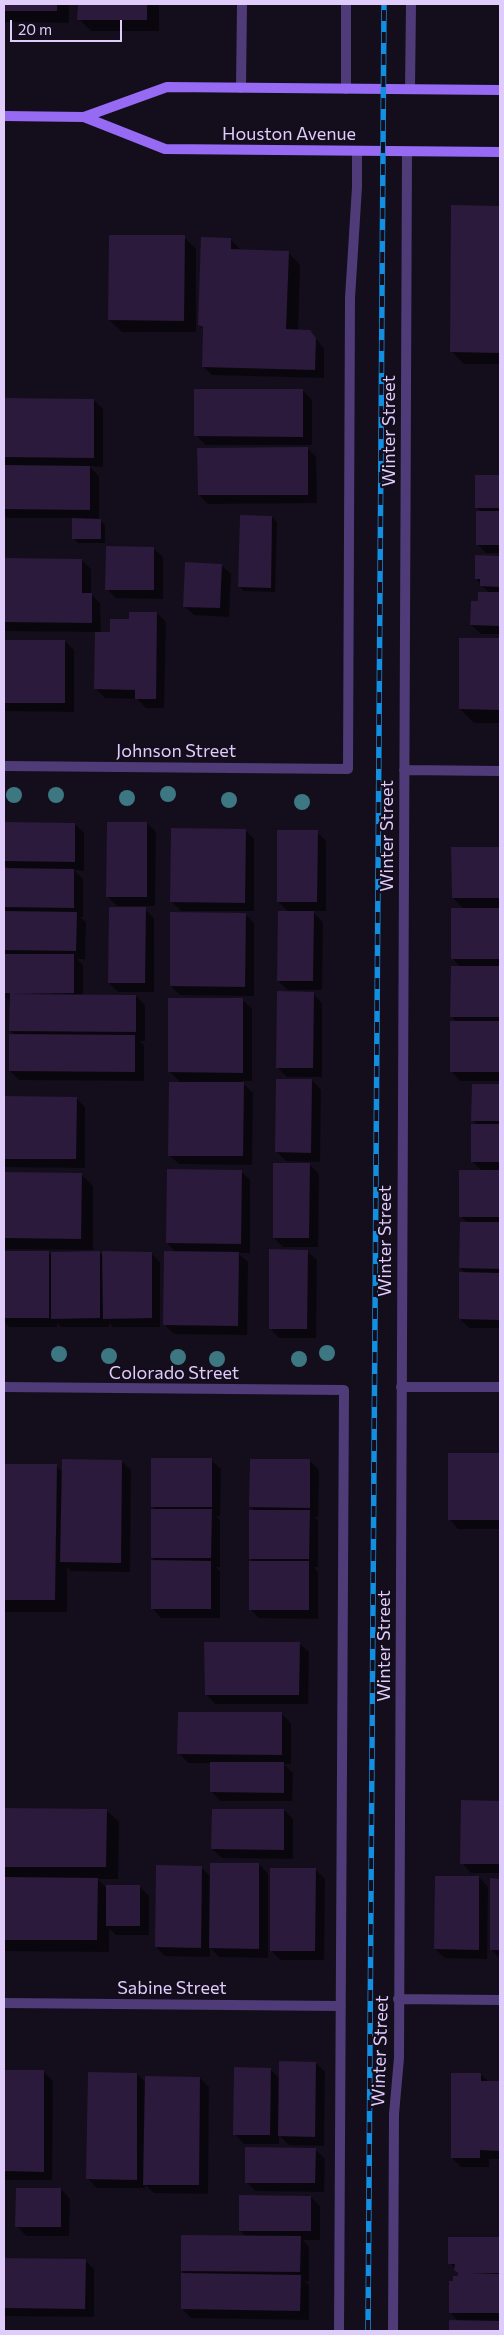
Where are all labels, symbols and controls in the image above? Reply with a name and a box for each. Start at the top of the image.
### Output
scale bar [12,10,125,42]
text: 20 m [18,20,52,38]
street label: Houston Avenue [222,123,356,145]
street label: Winter Street [378,375,400,487]
street label: Johnson Street [116,740,236,762]
street label: Winter Street [376,780,398,892]
street label: Winter Street [374,1185,396,1297]
street label: Colorado Street [109,1362,239,1384]
street label: Winter Street [373,1590,395,1702]
street label: Sabine Street [117,1977,227,1999]
street label: Winter Street [367,1995,393,2107]

